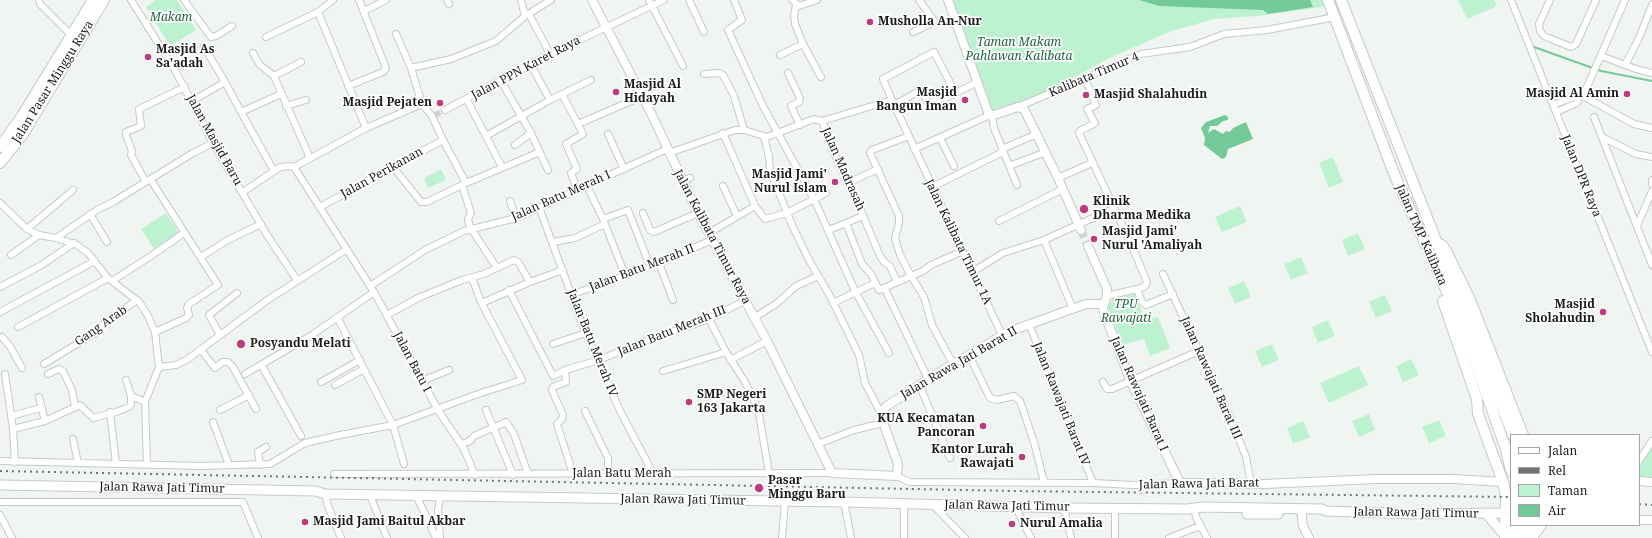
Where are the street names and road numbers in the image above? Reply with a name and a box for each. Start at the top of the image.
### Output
street label: Jalan Pasar Minggu Raya [9,18,97,146]
street label: Jalan PPN Karet Raya [469,33,583,103]
street label: Kalibata Timur 4 [1047,50,1141,100]
street label: Jalan Masjid Baru [183,92,245,188]
street label: Jalan Madrasah [818,125,868,213]
street label: Jalan DPR Raya [1558,133,1604,219]
street label: Jalan Perikanan [338,145,426,201]
street label: Jalan Kalibata Timur Raya [670,167,754,307]
street label: Jalan Batu Merah I [509,168,613,224]
street label: Jalan Kalibata Timur 1A [921,177,995,307]
street label: Jalan TMP Kalibata [1392,182,1450,288]
street label: Jalan Batu Merah II [587,241,697,295]
street label: Jalan Batu Merah IV [564,287,620,399]
street label: Gang Arab [72,303,130,349]
street label: Jalan Batu Merah III [616,303,728,359]
street label: Jalan Rawajati Barat III [1177,314,1245,442]
street label: Jalan Rawa Jati Barat II [898,324,1020,402]
street label: Jalan Batu I [390,329,434,395]
street label: Jalan Rawajati Barat I [1107,334,1171,454]
street label: Jalan Rawajati Barat IV [1030,340,1092,468]
street label: Jalan Batu Merah [572,467,672,481]
street label: Jalan Rawa Jati Barat [1139,476,1259,492]
street label: Jalan Rawa Jati Timur [99,480,225,496]
street label: Jalan Rawa Jati Timur [620,492,746,508]
street label: Jalan Rawa Jati Timur [944,498,1070,514]
street label: Jalan Rawa Jati Timur [1353,505,1479,521]

